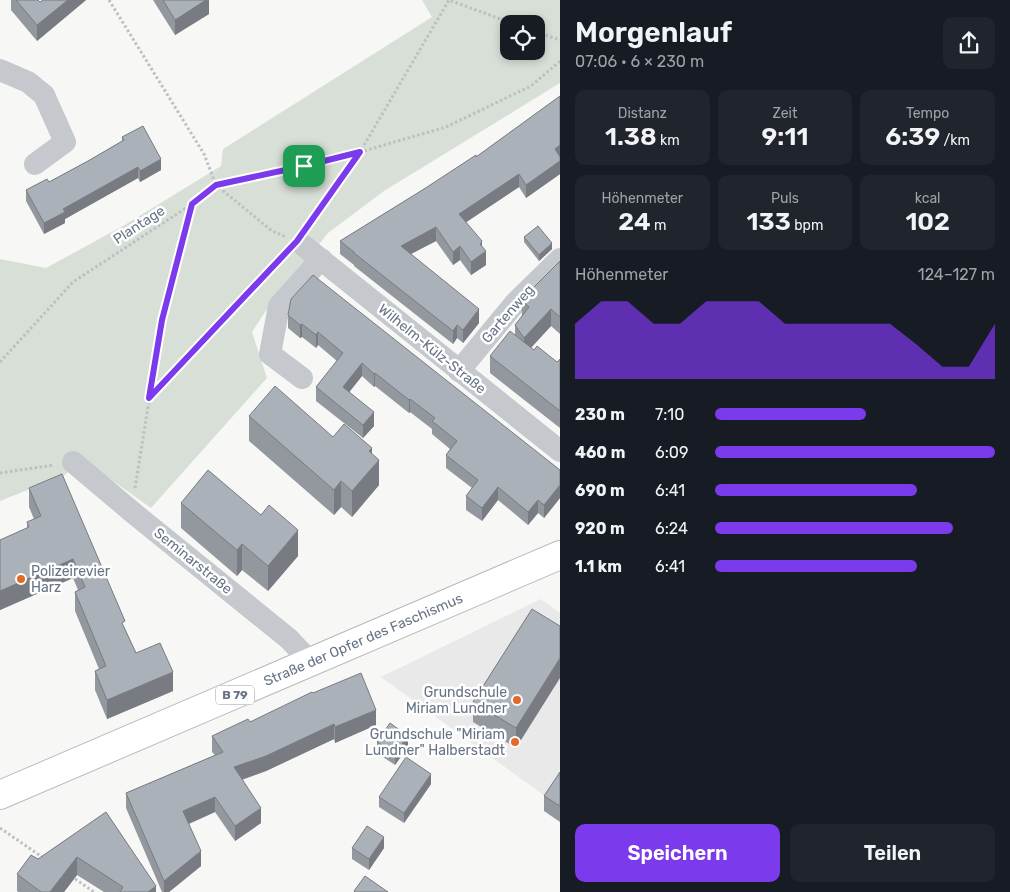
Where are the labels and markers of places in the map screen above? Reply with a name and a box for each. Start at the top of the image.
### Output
pin [283,145,325,187]
place label: Polizeirevier Harz [31,563,111,596]
marker: Polizeirevier Harz [15,573,27,585]
place label: Grundschule Miriam Lundner [406,684,508,717]
marker: Grundschule Miriam Lundner [511,694,523,706]
place label: Grundschule "Miriam Lundner" Halberstadt [365,726,506,759]
marker: Grundschule "Miriam Lundner" Halberstadt [509,736,521,748]

